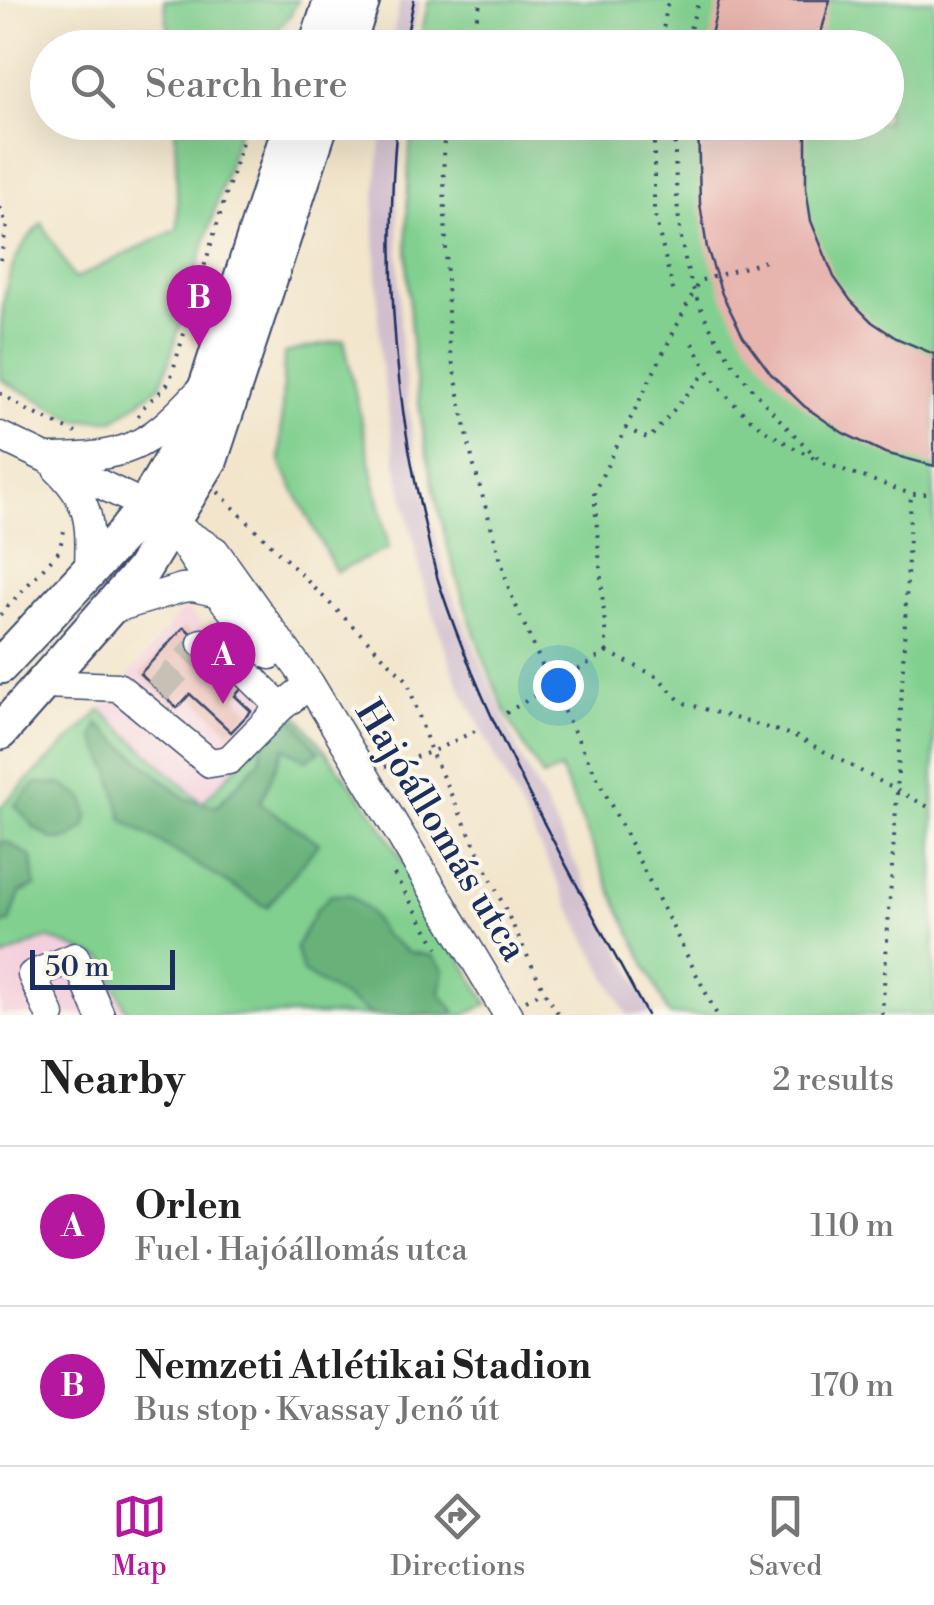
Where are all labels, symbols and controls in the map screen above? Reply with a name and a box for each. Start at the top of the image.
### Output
search box [30,30,904,140]
icon: search [65,58,120,113]
text: Search here [145,62,348,109]
pin: B [166,264,232,347]
pin: A [190,622,256,704]
your location [533,660,584,711]
street label: Hajóállomás utca [344,692,538,971]
scale bar [30,945,175,990]
text: 50 m [45,950,109,985]
text: Nearby [40,1054,185,1107]
text: 2 results [772,1060,894,1100]
text: Orlen [135,1183,241,1230]
text: A [61,1206,84,1246]
text: 110 m [811,1206,894,1246]
text: Fuel · Hajóállomás utca [135,1230,468,1270]
text: Nemzeti Atlétikai Stadion [135,1343,591,1390]
text: B [60,1366,85,1406]
text: 170 m [811,1366,894,1406]
text: Bus stop · Kvassay Jenő út [135,1390,500,1430]
tab: Map [112,1489,167,1584]
tab: Directions [390,1489,525,1584]
tab: Saved [749,1489,822,1584]

